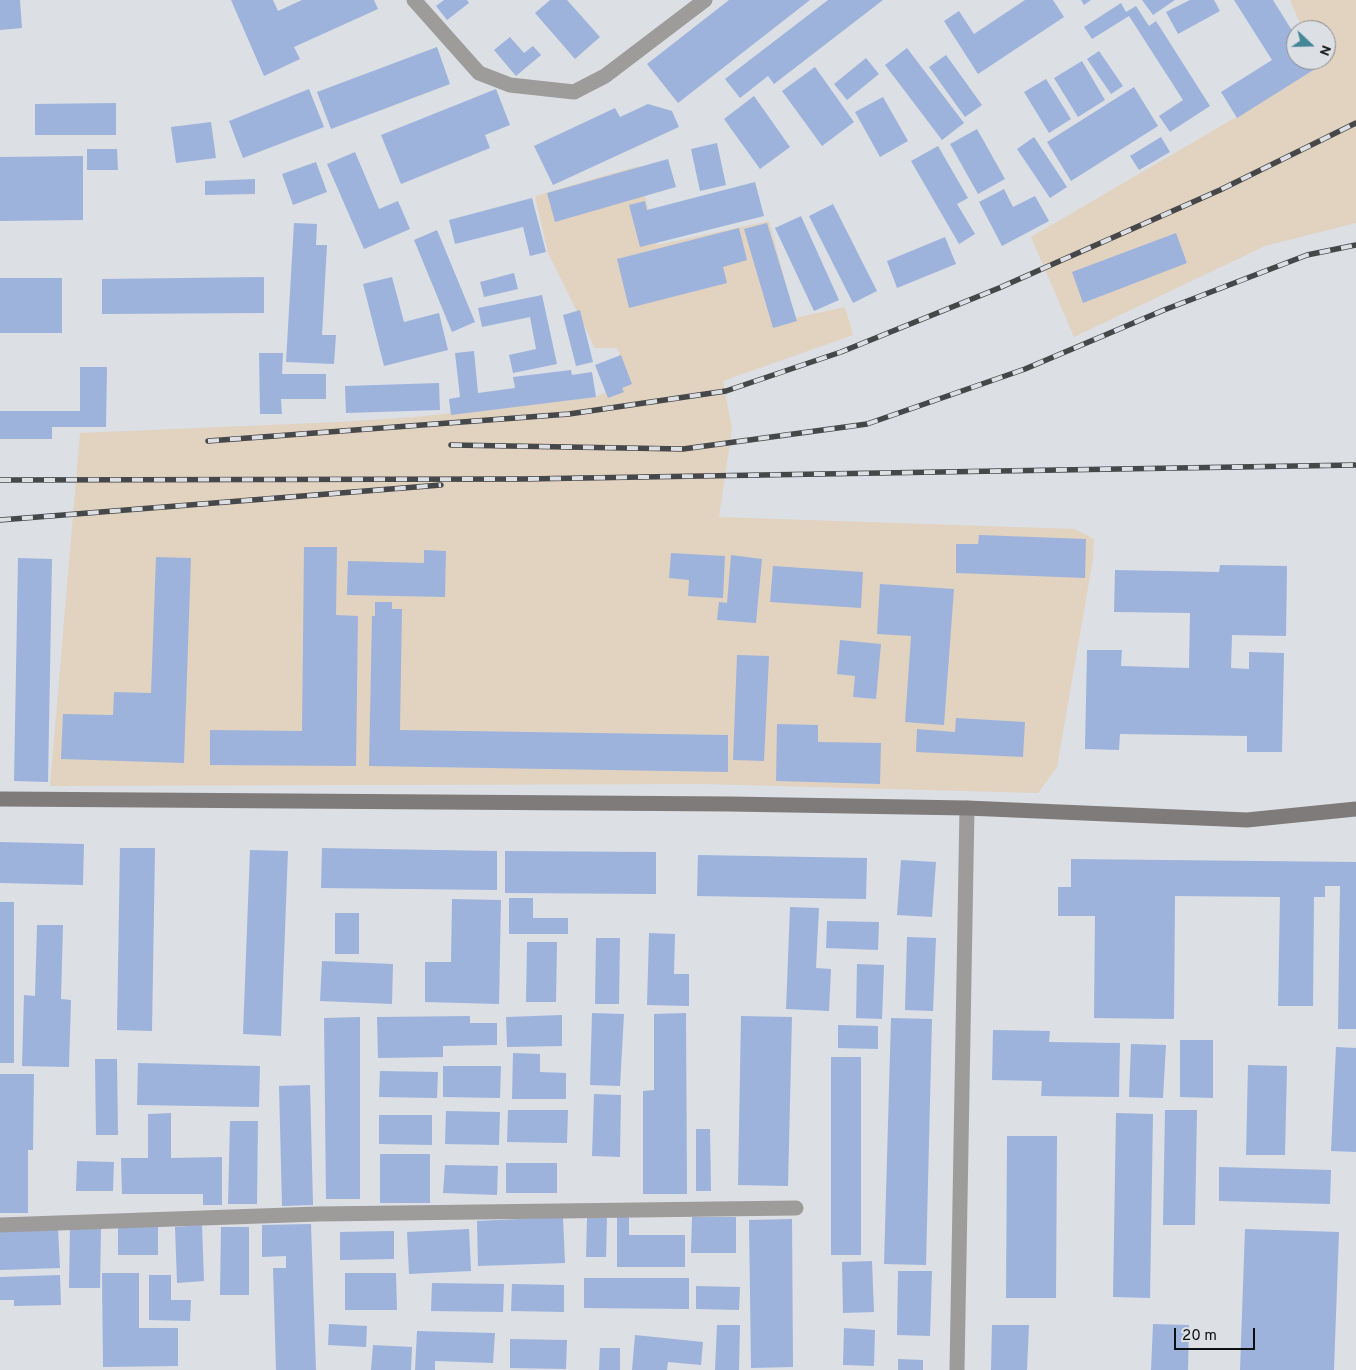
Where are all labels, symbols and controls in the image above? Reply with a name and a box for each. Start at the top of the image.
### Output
north arrow [1286,20,1336,70]
text: N [1315,42,1334,58]
scale bar [1176,1318,1257,1350]
text: 20 m [1182,1327,1217,1346]

